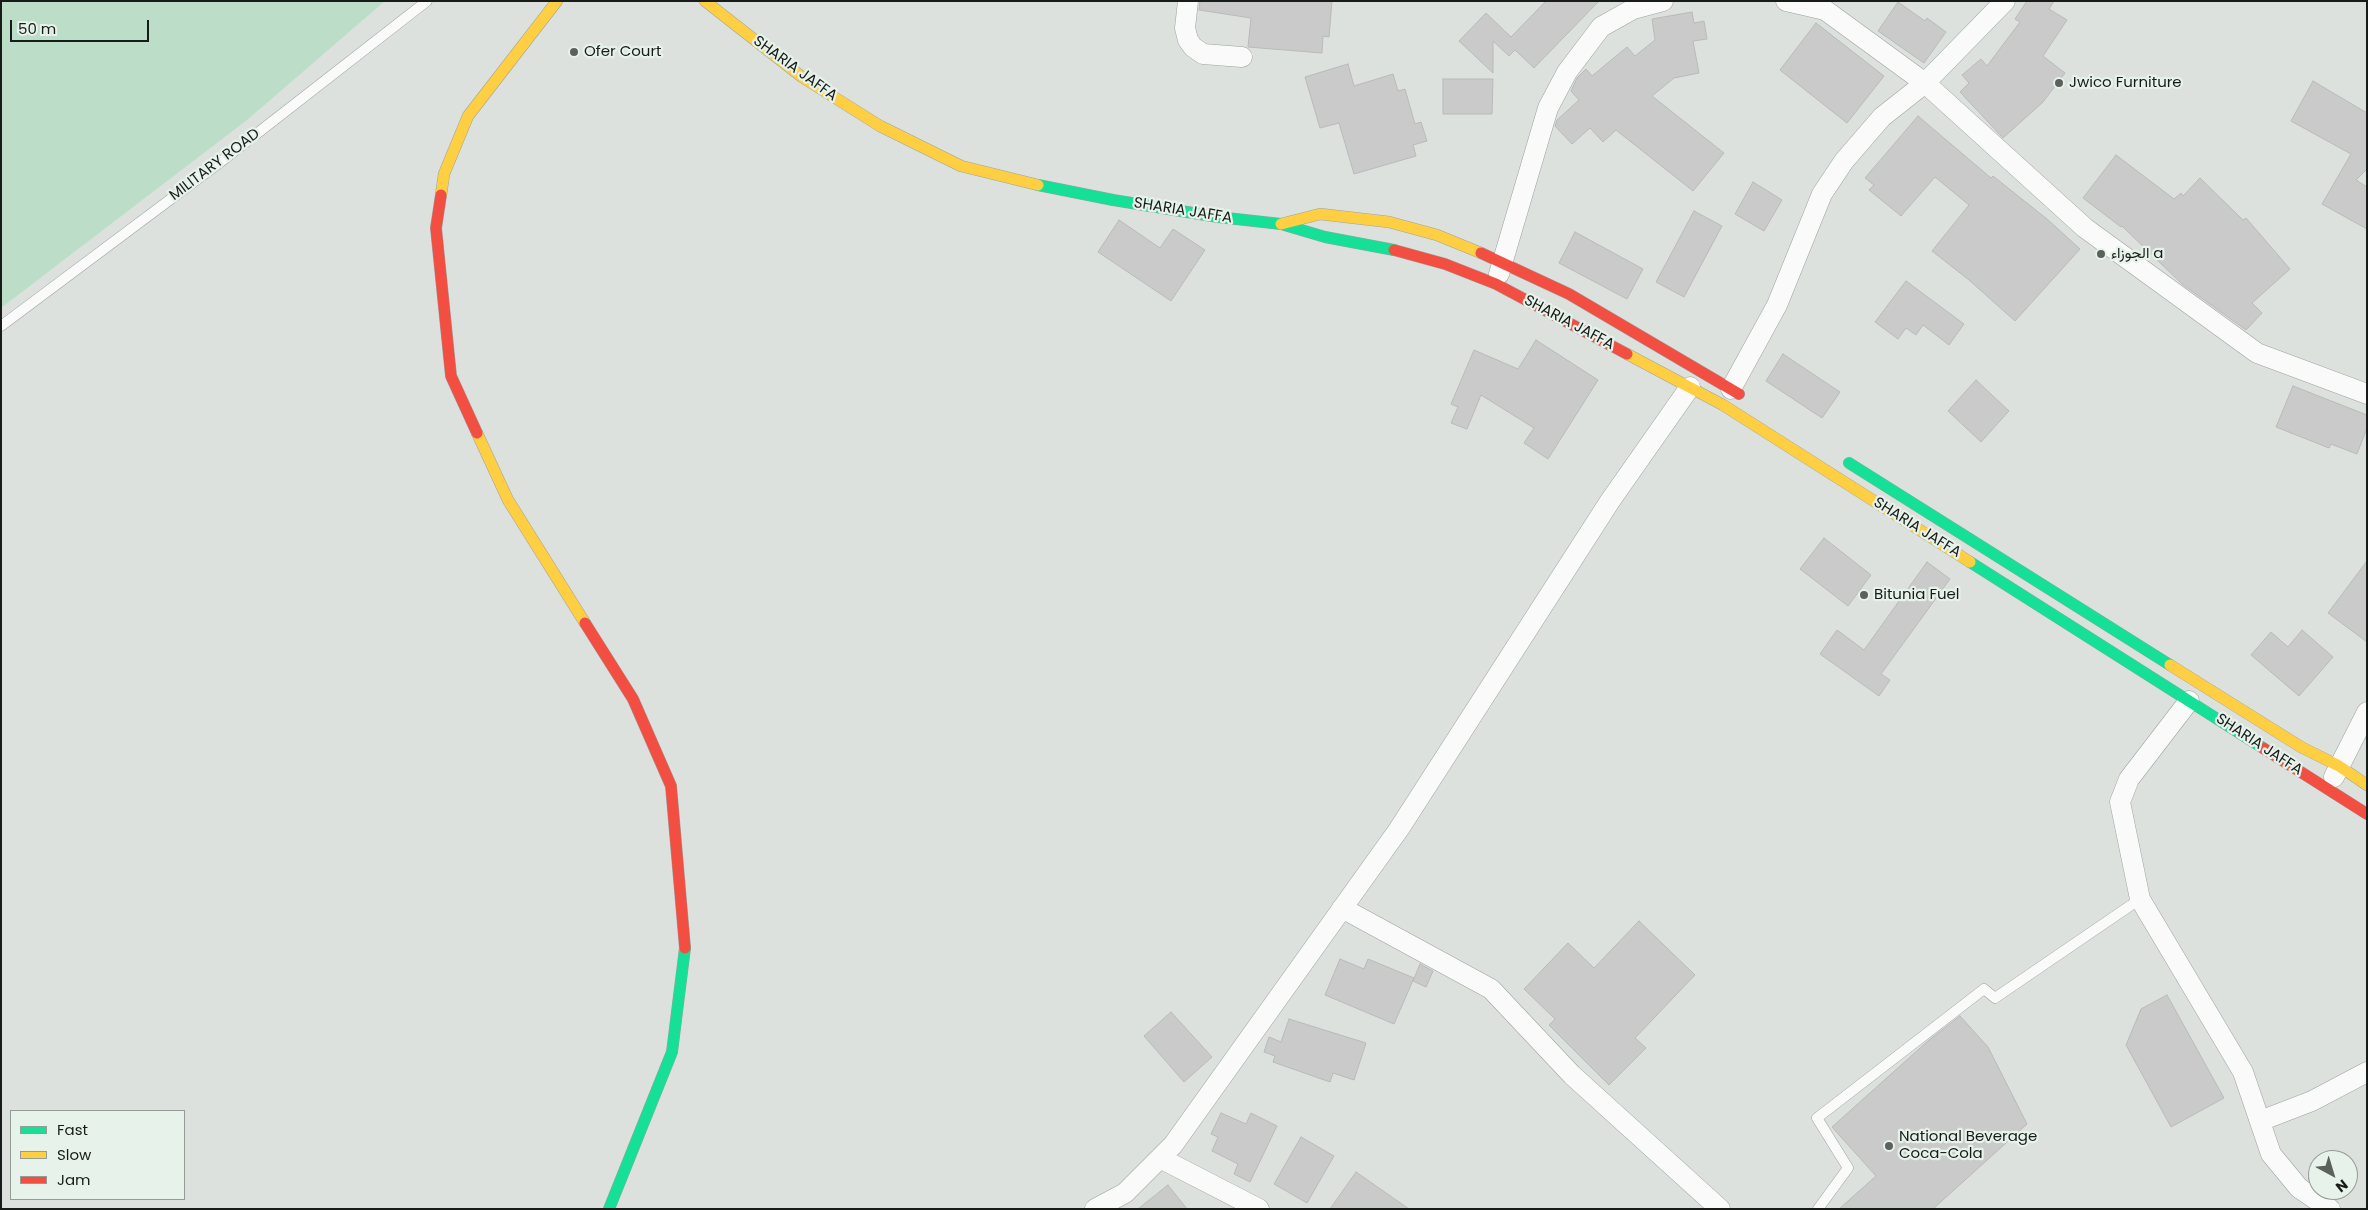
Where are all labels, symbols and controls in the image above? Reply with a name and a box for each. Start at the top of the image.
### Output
scale bar [12,10,151,42]
text: 50 m [18,18,56,39]
street label: SHARIA JAFFA [749,32,841,106]
place label: Ofer Court [584,43,661,61]
marker: Ofer Court [568,46,580,58]
place label: Jwico Furniture [2069,74,2182,92]
marker: Jwico Furniture [2053,77,2065,89]
street label: MILITARY ROAD [166,125,264,205]
street label: SHARIA JAFFA [1132,194,1234,228]
place label: الجوزاء a [2111,245,2164,263]
marker: الجوزاء a [2095,248,2107,260]
street label: SHARIA JAFFA [1521,292,1617,354]
street label: SHARIA JAFFA [1870,494,1964,562]
place label: Bitunia Fuel [1874,586,1960,604]
marker: Bitunia Fuel [1858,589,1870,601]
street label: SHARIA JAFFA [2212,710,2306,780]
legend [10,1110,185,1200]
text: Fast [57,1119,88,1140]
place label: National Beverage Coca-Cola [1899,1128,2037,1163]
marker: National Beverage Coca-Cola [1883,1140,1895,1152]
text: Slow [57,1144,91,1165]
north arrow [2308,1150,2358,1200]
text: Jam [57,1169,91,1190]
text: N [2331,1175,2352,1197]

